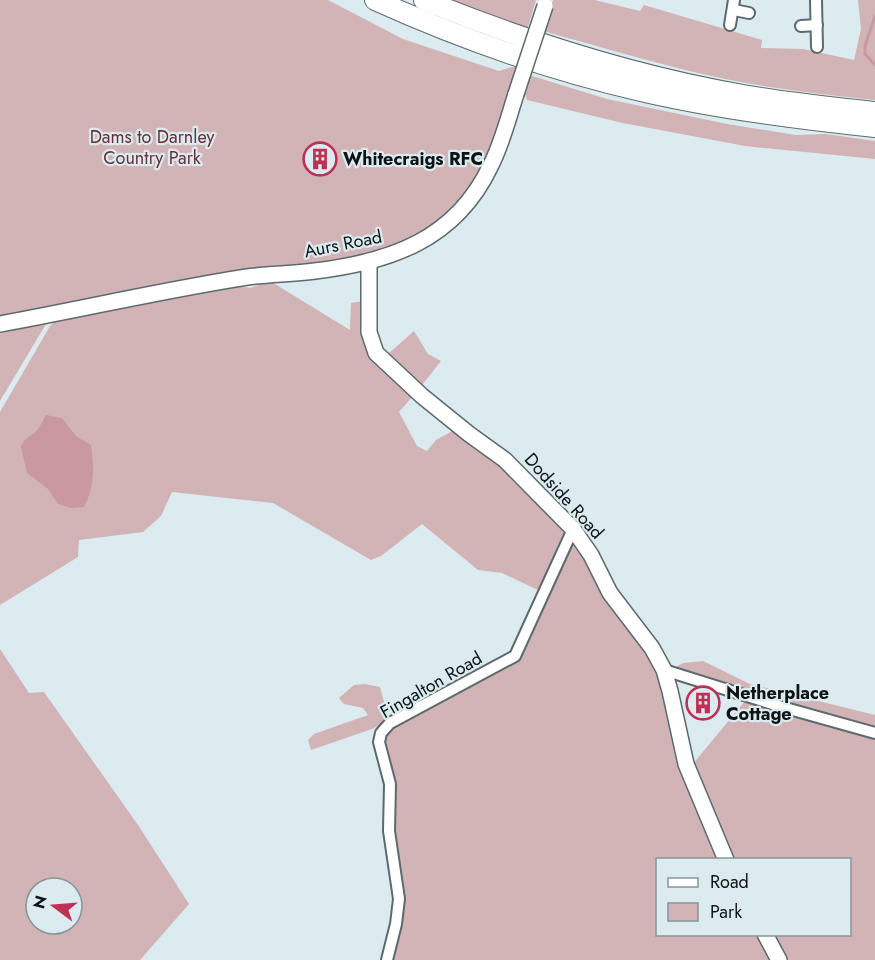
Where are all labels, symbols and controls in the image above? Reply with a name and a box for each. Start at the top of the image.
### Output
park label: Dams to Darnley Country Park [90,124,214,171]
building icon: Whitecraigs RFC [302,141,338,177]
place label: Whitecraigs RFC [343,146,483,172]
street label: Aurs Road [302,224,384,264]
street label: Dodside Road [518,447,610,545]
street label: Fingalton Road [375,645,487,725]
place label: Netherplace Cottage [726,680,829,727]
building icon: Netherplace Cottage [685,685,721,721]
legend [656,858,851,936]
text: Road [710,869,749,895]
north arrow [24,876,84,936]
text: N [27,893,53,911]
text: Park [710,899,742,925]

